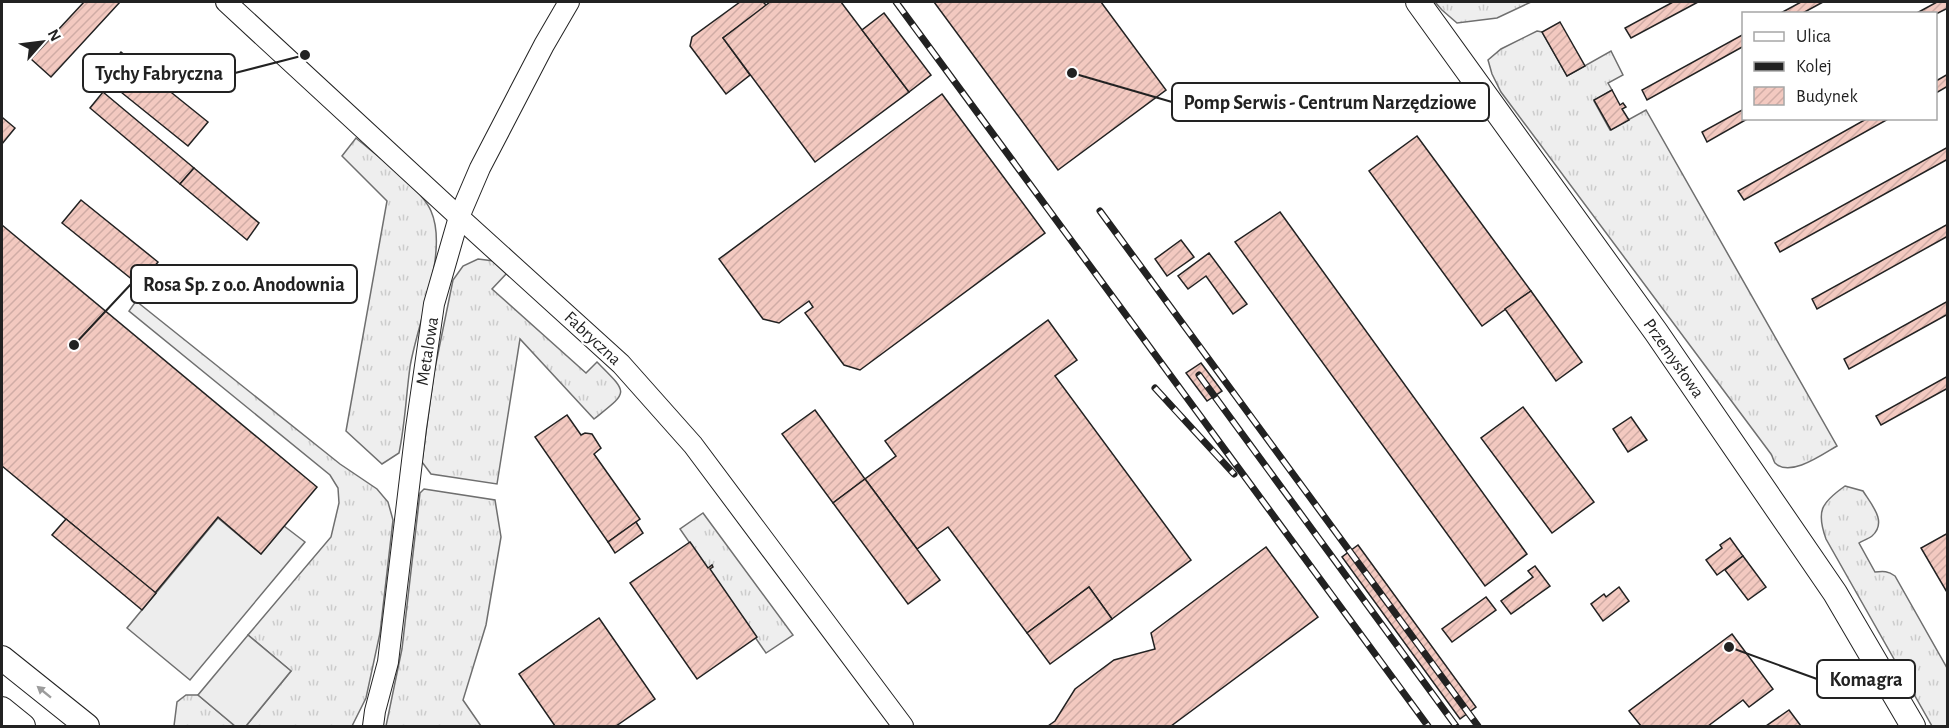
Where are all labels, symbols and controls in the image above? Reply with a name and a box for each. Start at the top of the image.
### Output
north arrow [12,12,72,72]
legend [1742,12,1937,120]
text: N [45,27,64,44]
text: Ulica [1796,28,1831,46]
callout: Tychy Fabryczna [83,54,235,92]
text: Kolej [1796,58,1832,76]
text: Tychy Fabryczna [95,64,223,84]
callout: Pomp Serwis - Centrum Narzędziowe [1172,83,1489,121]
text: Budynek [1796,88,1858,106]
text: Pomp Serwis - Centrum Narzędziowe [1183,93,1477,113]
callout: Rosa Sp. z o.o. Anodownia [131,265,357,303]
text: Rosa Sp. z o.o. Anodownia [143,275,345,295]
street label: Fabryczna [561,308,624,369]
street label: Metalowa [414,315,442,387]
street label: Przemysłowa [1639,316,1707,402]
callout: Komagra [1817,660,1915,698]
text: Komagra [1829,670,1903,690]
one-way arrow [37,686,52,699]

